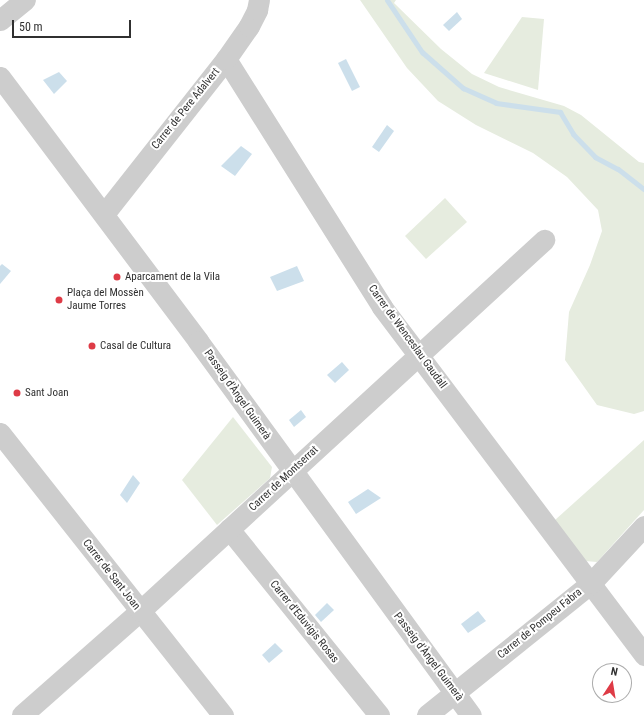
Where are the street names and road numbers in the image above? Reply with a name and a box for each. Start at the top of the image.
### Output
street label: Carrer de Pere Adalvert [149,66,223,152]
street label: Carrer de Wenceslau Gaudall [365,283,449,391]
street label: Passeig d'Àngel Guimerà [201,347,273,443]
street label: Carrer de Montserrat [247,444,321,514]
street label: Carrer de Sant Joan [79,537,143,613]
street label: Carrer d'Eduvigis Rosas [267,578,341,666]
street label: Carrer de Pompeu Fabra [495,586,585,662]
street label: Passeig d'Àngel Guimerà [390,610,466,704]

